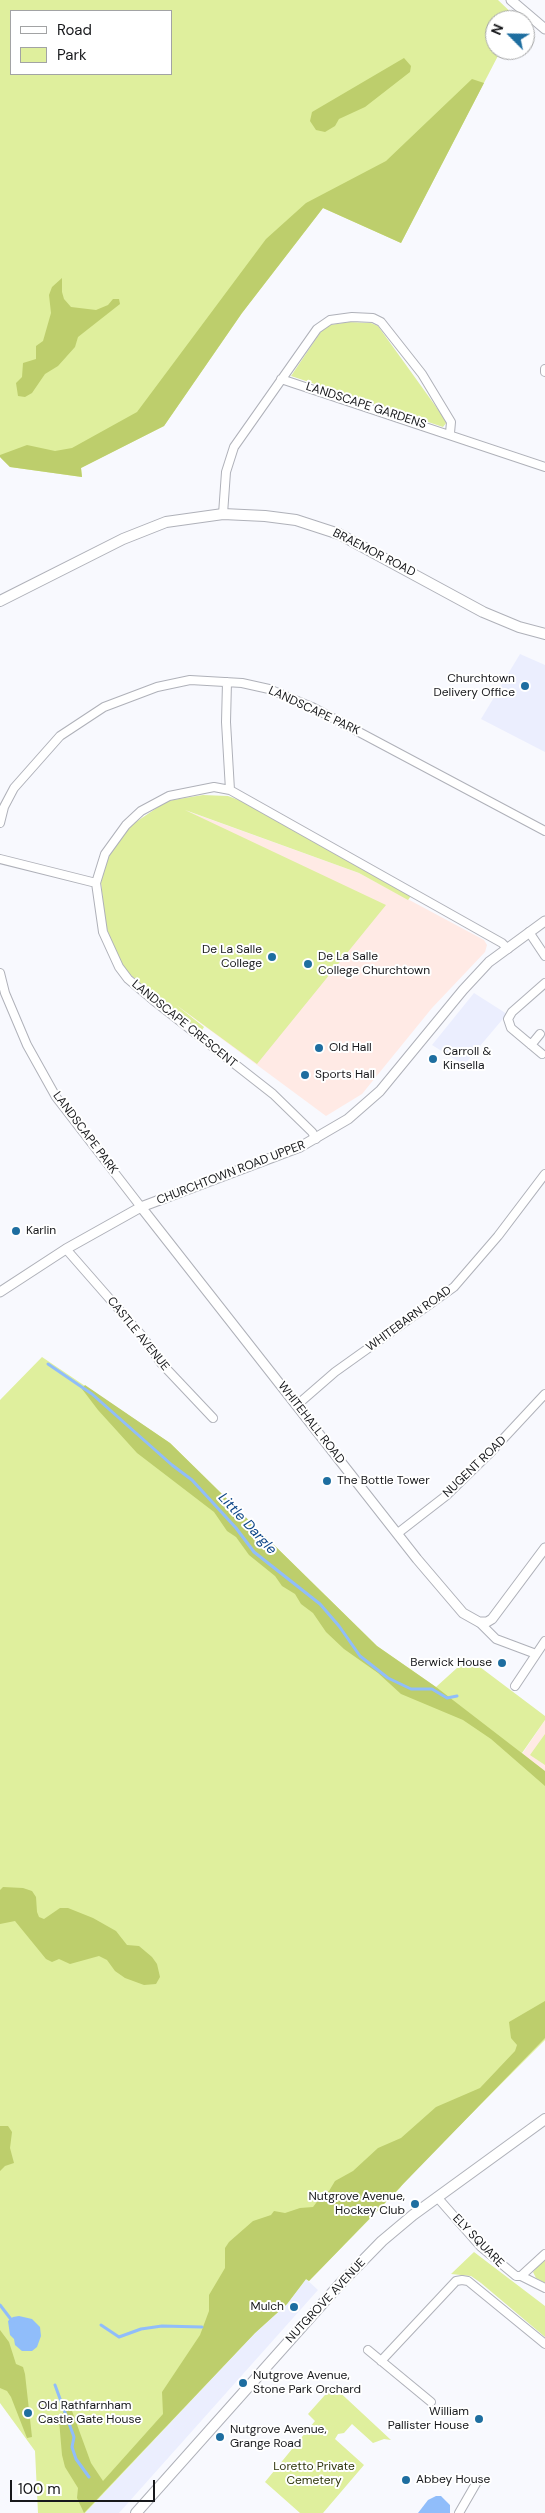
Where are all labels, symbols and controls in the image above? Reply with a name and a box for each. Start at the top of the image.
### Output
legend [10,10,172,75]
north arrow [485,10,535,60]
text: Road [57,20,92,40]
text: N [487,21,507,38]
text: Park [57,45,87,65]
street label: LANDSCAPE GARDENS [304,380,428,432]
street label: BRAEMOR ROAD [330,526,418,580]
place label: Churchtown Delivery Office [433,672,515,700]
marker: Churchtown Delivery Office [519,680,531,692]
street label: LANDSCAPE PARK [266,684,362,738]
place label: De La Salle College [202,943,262,971]
place label: De La Salle College Churchtown [318,950,430,978]
marker: De La Salle College [266,951,278,963]
marker: De La Salle College Churchtown [302,958,314,970]
street label: LANDSCAPE CRESCENT [129,977,239,1071]
place label: Old Hall [329,1041,372,1055]
marker: Old Hall [313,1042,325,1054]
place label: Carroll & Kinsella [443,1045,491,1073]
marker: Carroll & Kinsella [427,1053,439,1065]
place label: Sports Hall [315,1068,375,1082]
marker: Sports Hall [299,1069,311,1081]
street label: LANDSCAPE PARK [49,1089,121,1177]
street label: CHURCHTOWN ROAD UPPER [155,1138,307,1208]
place label: Karlin [26,1224,56,1238]
marker: Karlin [10,1225,22,1237]
street label: WHITEBARN ROAD [364,1283,454,1355]
street label: CASTLE AVENUE [104,1294,172,1374]
street label: WHITEHALL ROAD [275,1379,347,1467]
street label: NUGENT ROAD [440,1433,510,1501]
place label: The Bottle Tower [337,1474,430,1488]
marker: The Bottle Tower [321,1475,333,1487]
water label: Little Dargle [214,1490,280,1558]
place label: Berwick House [410,1656,492,1670]
marker: Berwick House [496,1657,508,1669]
place label: Nutgrove Avenue, Hockey Club [308,2190,405,2218]
marker: Nutgrove Avenue, Hockey Club [409,2198,421,2210]
street label: ELY SQUARE [449,2212,507,2270]
street label: NUTGROVE AVENUE [283,2256,369,2346]
place label: Mulch [251,2300,284,2314]
marker: Mulch [288,2301,300,2313]
place label: Nutgrove Avenue, Stone Park Orchard [253,2369,361,2397]
marker: Nutgrove Avenue, Stone Park Orchard [237,2377,249,2389]
place label: Old Rathfarnham Castle Gate House [38,2399,141,2427]
place label: William Pallister House [388,2405,469,2433]
marker: Old Rathfarnham Castle Gate House [22,2407,34,2419]
marker: William Pallister House [473,2413,485,2425]
place label: Nutgrove Avenue, Grange Road [230,2423,327,2451]
marker: Nutgrove Avenue, Grange Road [214,2431,226,2443]
park label: Loretto Private Cemetery [273,2460,355,2488]
scale bar [12,2470,158,2502]
place label: Abbey House [416,2473,490,2487]
marker: Abbey House [400,2474,412,2486]
text: 100 m [18,2479,61,2499]

